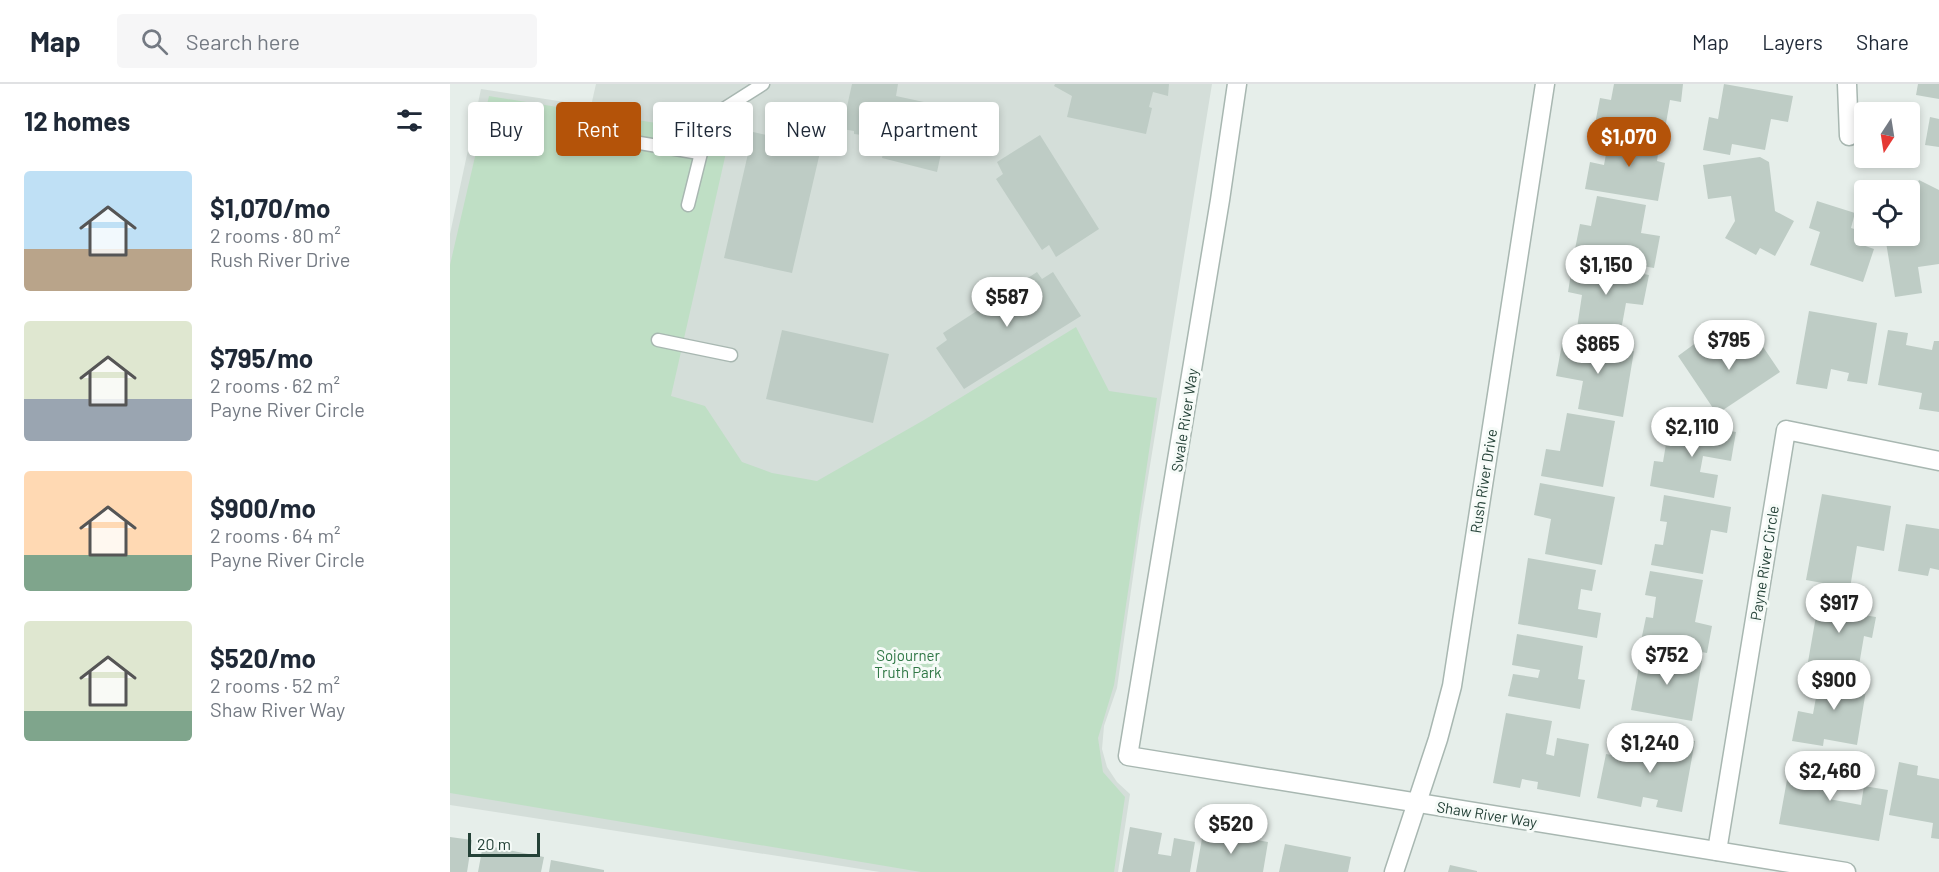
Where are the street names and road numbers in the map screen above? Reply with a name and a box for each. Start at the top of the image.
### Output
street label: Swale River Way [1167,367,1201,473]
street label: Rush River Drive [1466,428,1500,534]
street label: Payne River Circle [1746,504,1782,622]
street label: Shaw River Way [1435,797,1539,831]

